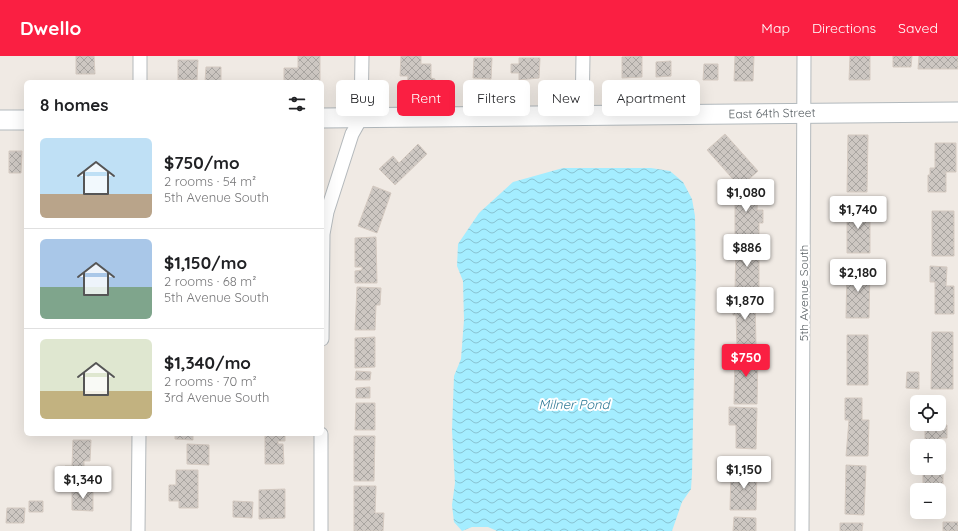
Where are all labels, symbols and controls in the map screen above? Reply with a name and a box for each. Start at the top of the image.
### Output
text: Dwello [20,16,81,40]
text: Map [761,19,790,37]
text: Directions [812,19,876,37]
text: Saved [898,19,938,37]
chip: Buy [336,80,389,116]
chip: Rent [397,80,455,116]
chip: Filters [463,80,530,116]
chip: New [538,80,594,116]
chip: Apartment [602,80,700,116]
icon: filters [286,93,308,115]
text: 8 homes [40,94,109,115]
street label: East 64th Street [728,105,816,121]
text: $750/mo [164,152,240,173]
icon: home [72,154,120,202]
text: 2 rooms · 54 m² [164,173,256,189]
pin: $1,080 [713,179,779,213]
text: $1,080 [726,184,766,200]
text: 5th Avenue South [164,189,269,205]
pin: $1,740 [825,196,891,230]
text: $1,740 [839,201,877,217]
pin: $886 [723,234,771,268]
text: $886 [732,239,762,255]
street label: 5th Avenue South [796,245,811,341]
text: $1,150/mo [164,252,247,273]
icon: home [72,255,120,303]
pin: $2,180 [825,259,891,293]
text: $2,180 [839,264,877,280]
text: 2 rooms · 68 m² [164,273,256,289]
pin: $1,870 [712,287,778,321]
text: 5th Avenue South [164,289,269,305]
text: $1,870 [726,292,764,308]
pin: $750 [722,344,770,378]
text: $750 [731,349,761,365]
text: $1,340/mo [164,352,251,373]
icon: home [72,355,120,403]
text: 2 rooms · 70 m² [164,373,257,389]
text: 3rd Avenue South [164,389,269,405]
map controls [910,395,946,519]
button: locate [910,395,946,431]
water label: Milner Pond [539,396,612,412]
button: + [910,439,946,475]
pin: $1,150 [711,456,777,490]
text: $1,150 [726,461,762,477]
pin: $1,340 [50,466,116,500]
text: $1,340 [63,471,103,487]
button: − [910,483,946,519]

